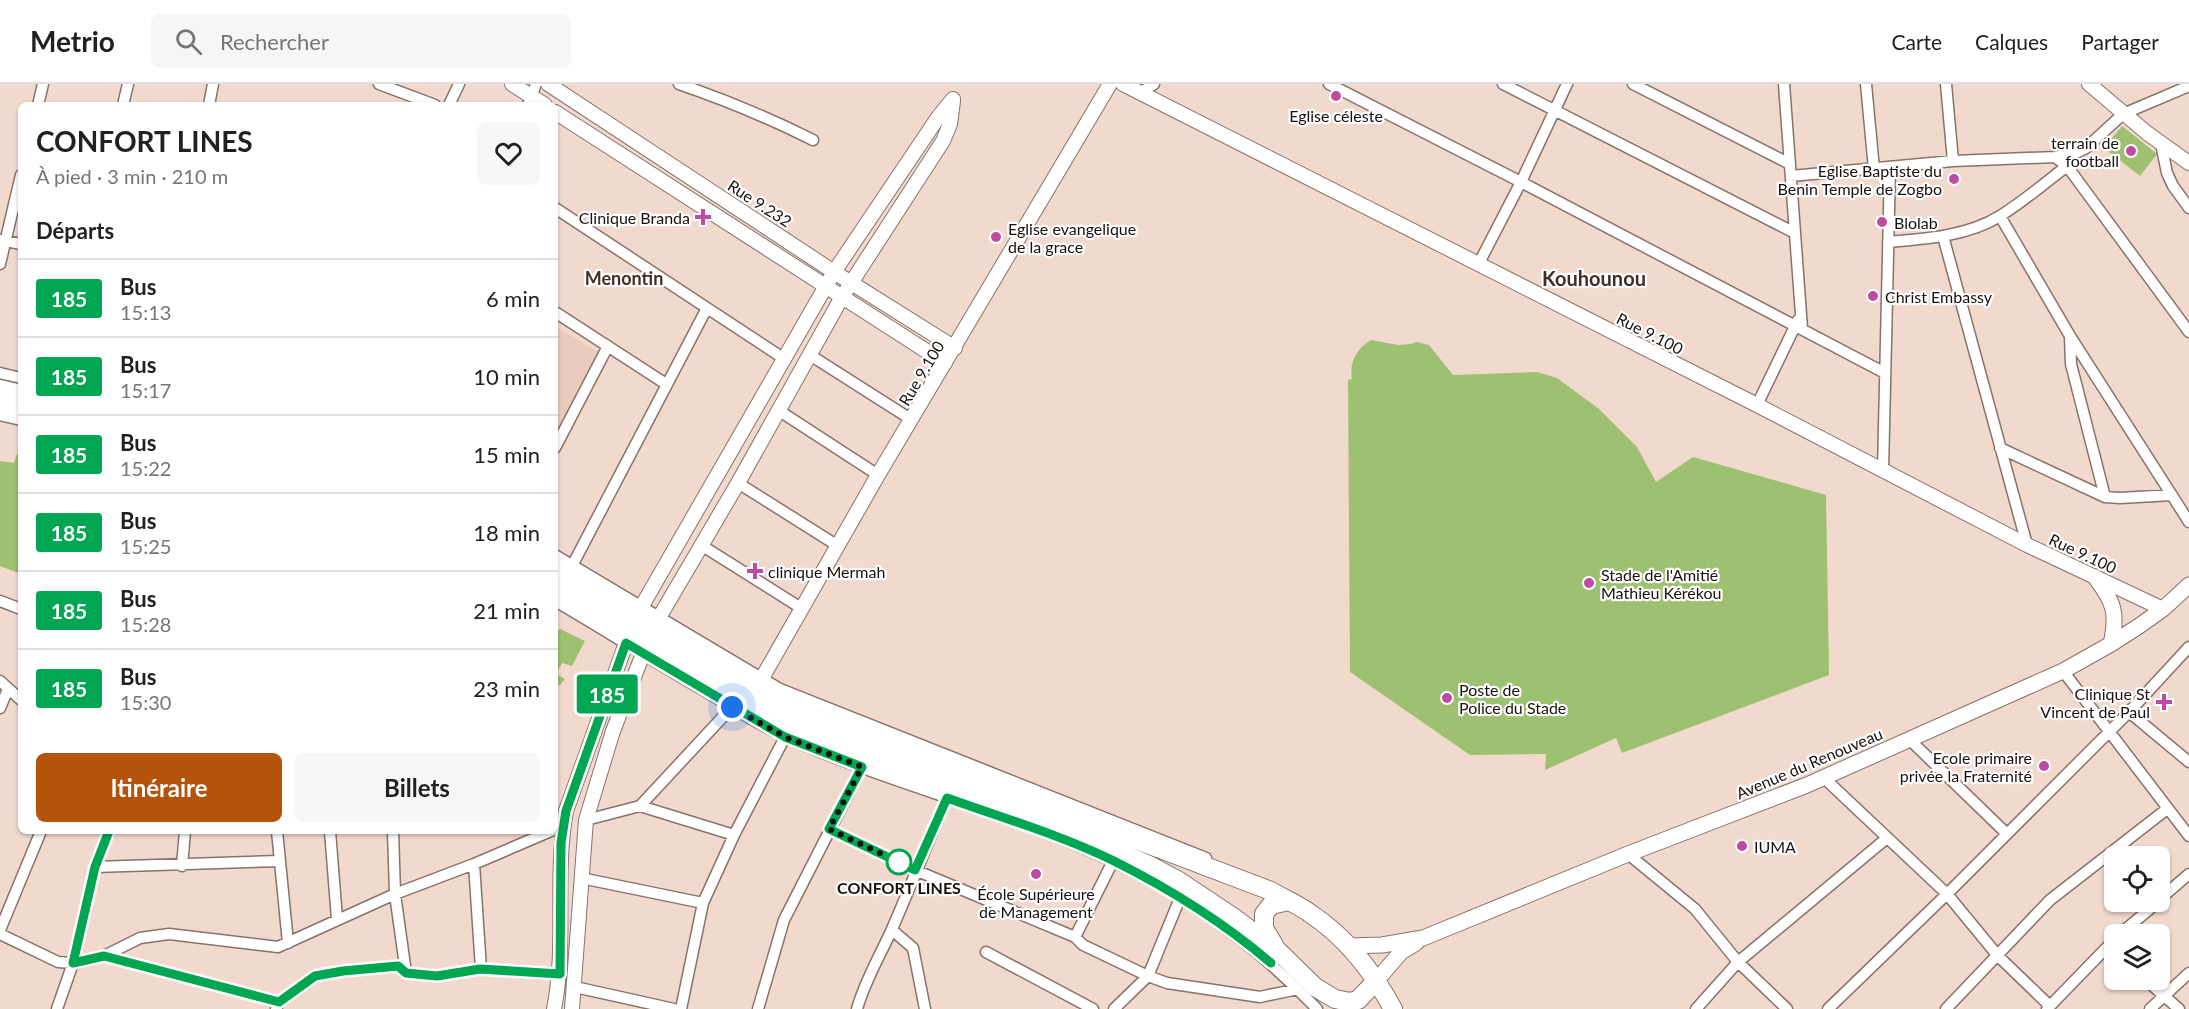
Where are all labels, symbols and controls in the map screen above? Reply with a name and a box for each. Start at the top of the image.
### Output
search box [151,14,571,68]
text: Metrio [30,24,115,58]
icon: search [172,25,205,58]
text: Rechercher [220,28,329,55]
text: Carte [1891,29,1942,54]
text: Calques [1975,29,2048,54]
text: Partager [2081,29,2159,54]
marker: Eglise céleste [1329,89,1343,103]
place label: Eglise céleste [1289,106,1383,125]
button: heart [477,122,540,185]
text: CONFORT LINES [36,124,253,158]
place label: terrain de football [2051,133,2119,170]
marker: terrain de football [2124,144,2138,158]
place label: Eglise Baptiste du Benin Temple de Zogbo [1777,161,1942,198]
text: À pied · 3 min · 210 m [36,164,228,188]
marker: Eglise Baptiste du Benin Temple de Zogbo [1947,172,1961,186]
street label: Rue 9.232 [725,175,795,231]
place label: Clinique Branda [579,208,690,227]
marker: Clinique Branda [694,208,712,226]
place label: Blolab [1894,213,1938,232]
marker: Blolab [1875,215,1889,229]
text: Départs [36,217,114,244]
place label: Eglise evangelique de la grace [1008,219,1136,256]
marker: Eglise evangelique de la grace [989,230,1003,244]
district label: Kouhounou [1542,266,1646,290]
district label: Menontin [585,267,663,289]
text: Bus [120,273,156,300]
text: 6 min [486,285,540,312]
text: 185 [51,286,87,311]
place label: Christ Embassy [1885,287,1993,306]
marker: Christ Embassy [1866,289,1880,303]
text: 15:13 [120,300,171,324]
street label: Rue 9.100 [1614,308,1686,358]
street label: Rue 9.100 [894,337,948,409]
text: Bus [120,351,156,378]
text: 10 min [473,363,540,390]
text: 185 [51,364,87,389]
text: 15:17 [120,378,171,402]
text: Bus [120,429,156,456]
text: 15 min [473,441,540,468]
text: 185 [51,442,87,467]
text: 15:22 [120,456,171,480]
text: Bus [120,507,156,534]
text: 18 min [473,519,540,546]
text: 185 [51,520,87,545]
street label: Rue 9.100 [2046,529,2120,577]
text: 15:25 [120,534,171,558]
marker: clinique Mermah [746,562,764,580]
place label: clinique Mermah [768,562,885,581]
place label: Stade de l'Amitié Mathieu Kérékou [1601,565,1721,602]
marker: Stade de l'Amitié Mathieu Kérékou [1582,576,1596,590]
text: Bus [120,585,156,612]
text: 21 min [473,597,540,624]
text: 185 [51,598,87,623]
text: 15:28 [120,612,171,636]
text: Bus [120,663,156,690]
line badge: 185 [572,674,642,714]
text: 23 min [473,675,540,702]
text: 185 [51,676,87,701]
place label: Poste de Police du Stade [1459,680,1566,717]
text: 185 [589,682,625,707]
place label: Clinique St Vincent de Paul [2040,684,2150,721]
text: 15:30 [120,690,171,714]
marker: Poste de Police du Stade [1440,691,1454,705]
your location [717,692,747,722]
marker: Clinique St Vincent de Paul [2155,693,2173,711]
street label: Avenue du Renouveau [1733,724,1885,802]
place label: Ecole primaire privée la Fraternité [1900,748,2032,785]
button: Itinéraire [36,753,282,822]
button: Billets [294,753,540,822]
marker: Ecole primaire privée la Fraternité [2037,759,2051,773]
place label: IUMA [1754,837,1796,856]
marker: IUMA [1735,839,1749,853]
map controls [2104,846,2170,990]
button: locate [2104,846,2170,912]
marker: CONFORT LINES [886,849,912,875]
marker: École Supérieure de Management [1029,867,1043,881]
place label: CONFORT LINES [837,878,961,897]
place label: École Supérieure de Management [977,884,1095,921]
button: layers [2104,924,2170,990]

